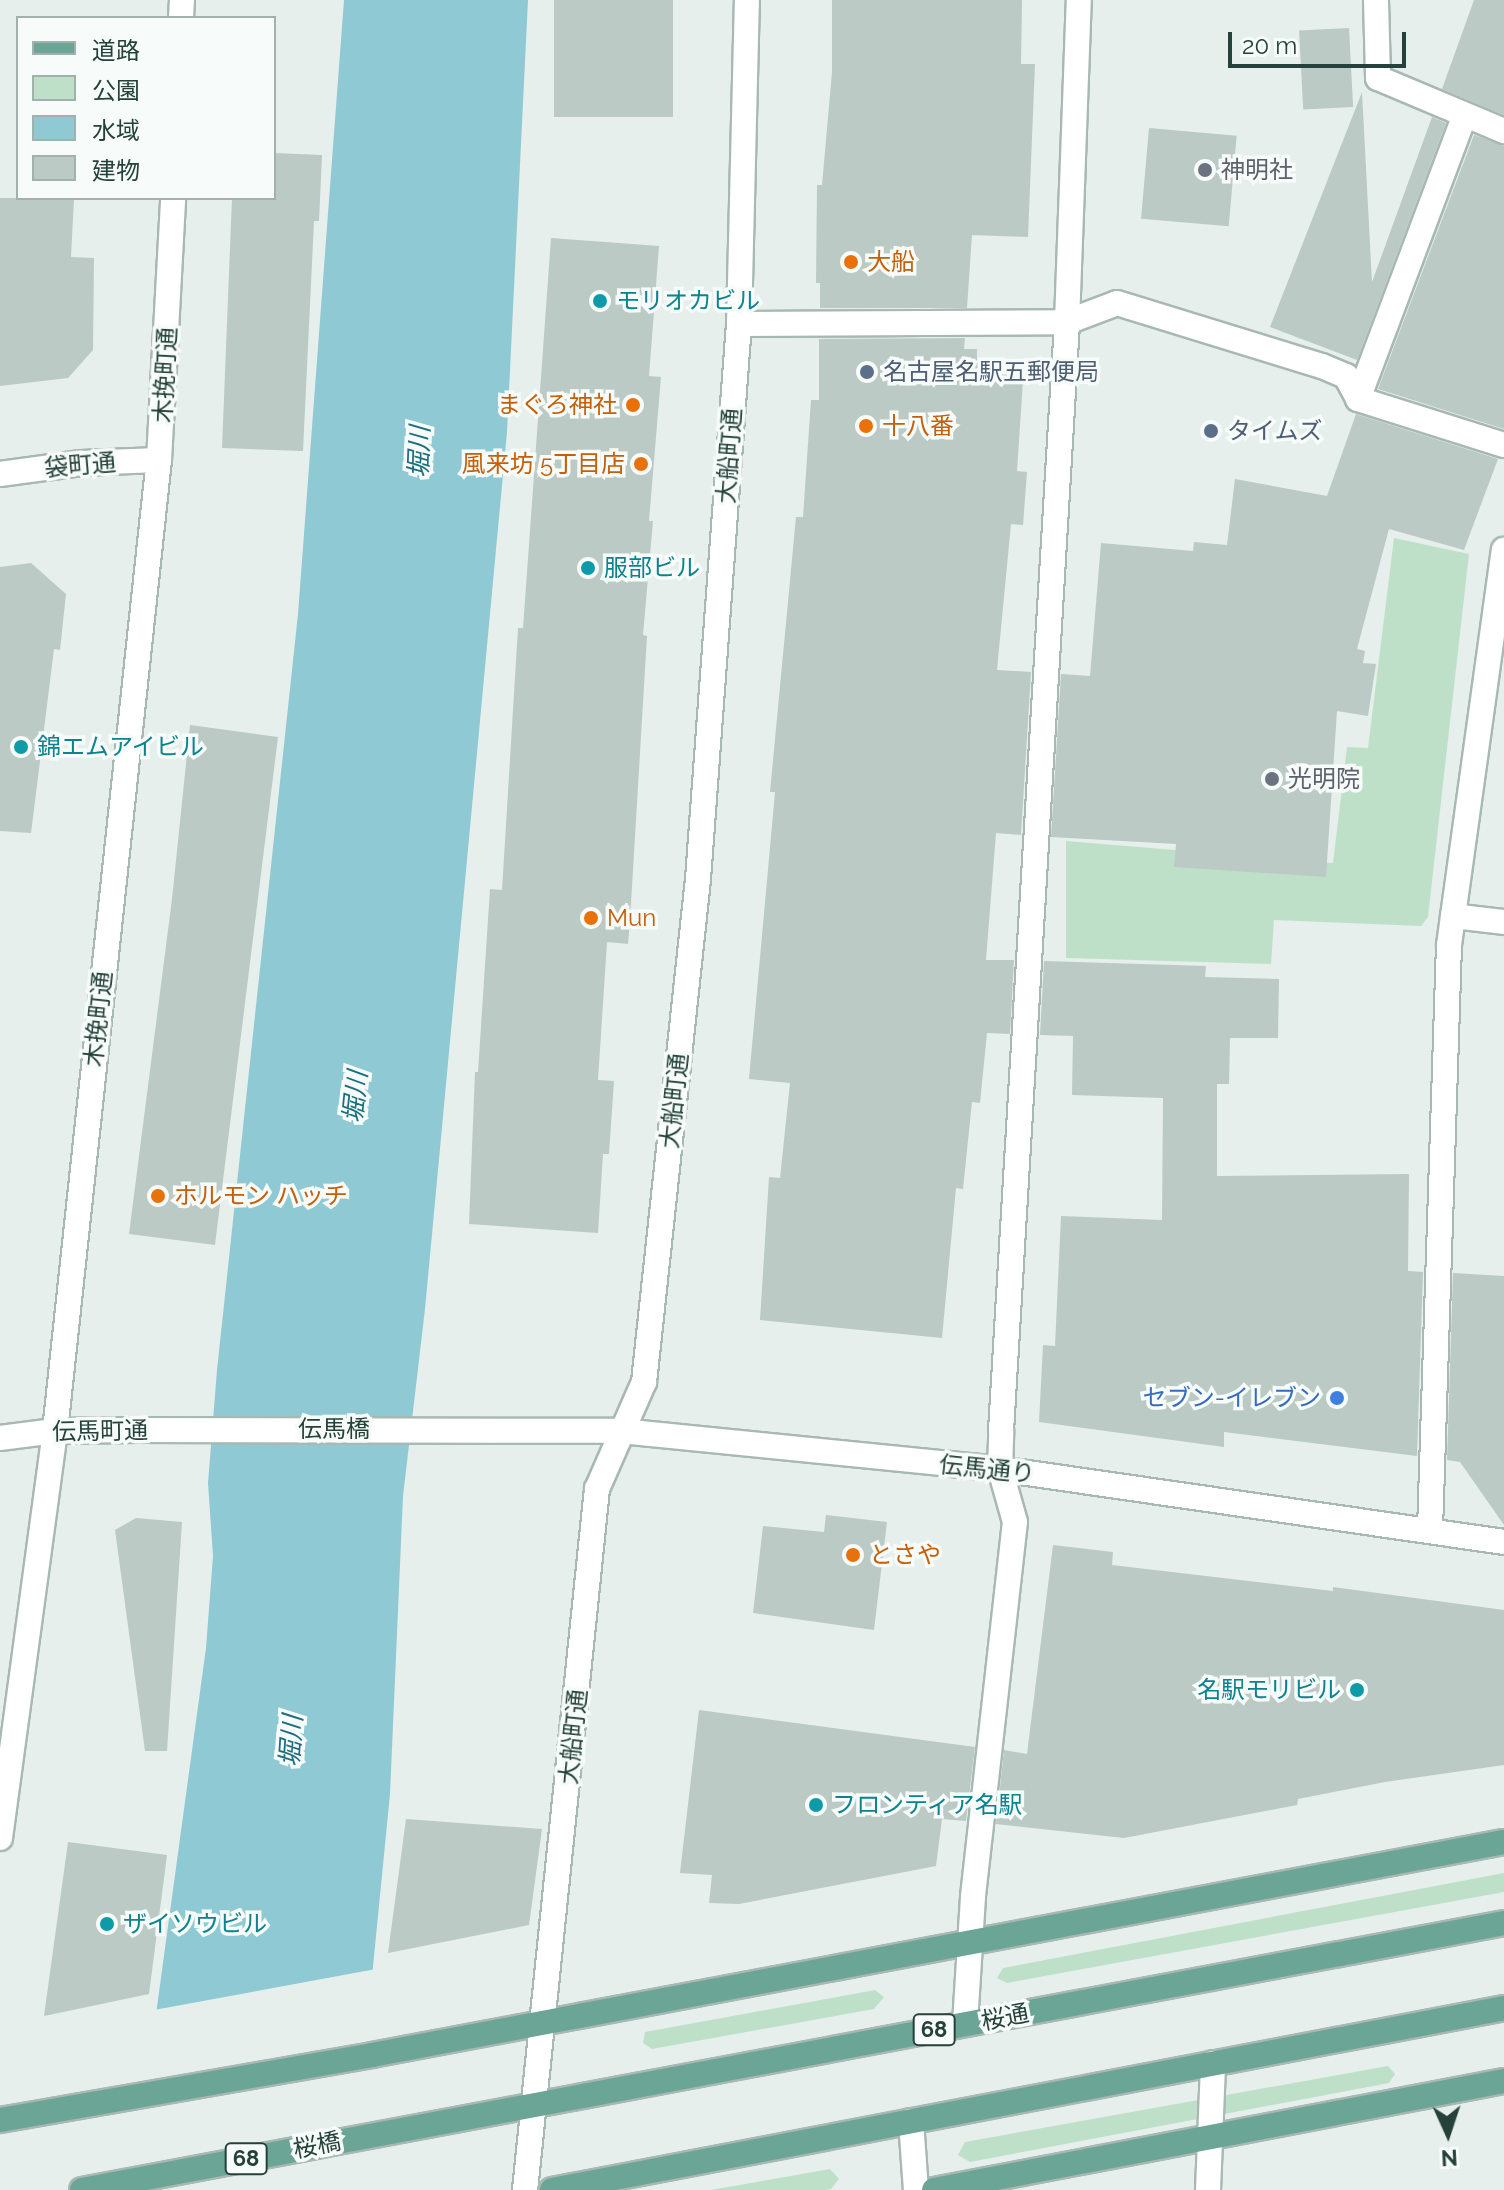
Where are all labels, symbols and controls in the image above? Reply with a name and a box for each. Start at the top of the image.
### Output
legend [16,16,276,200]
scale bar [1232,16,1410,66]
text: 20 m [1242,31,1297,60]
text: 道路 [92,36,140,65]
text: 公園 [92,76,140,105]
text: 水域 [92,116,140,145]
text: 建物 [92,156,140,185]
place label: 神明社 [1221,156,1293,184]
marker: 神明社 [1196,161,1214,179]
place label: 大船 [867,248,915,276]
marker: 大船 [842,253,860,271]
place label: モリオカビル [616,287,760,315]
marker: モリオカビル [591,292,609,310]
street label: 木挽町通 [148,326,182,424]
place label: 名古屋名駅五郵便局 [883,358,1099,386]
marker: 名古屋名駅五郵便局 [858,363,876,381]
place label: まぐろ神社 [497,391,617,419]
marker: まぐろ神社 [624,396,642,414]
street label: 大船町通 [711,407,747,505]
place label: 十八番 [882,412,954,440]
marker: 十八番 [857,417,875,435]
place label: タイムズ [1227,417,1323,445]
marker: タイムズ [1202,422,1220,440]
water label: 堀川 [404,425,436,479]
street label: 袋町通 [43,448,117,482]
place label: 風来坊 5丁目店 [462,450,625,478]
marker: 風来坊 5丁目店 [632,455,650,473]
place label: 服部ビル [604,554,700,582]
marker: 服部ビル [579,559,597,577]
place label: 錦エムアイビル [37,733,205,761]
marker: 錦エムアイビル [12,738,30,756]
place label: 光明院 [1288,765,1360,793]
marker: 光明院 [1263,770,1281,788]
place label: Mun [607,904,656,932]
marker: Mun [582,909,600,927]
street label: 木挽町通 [79,970,117,1068]
street label: 大船町通 [655,1052,693,1150]
water label: 堀川 [338,1070,374,1124]
place label: ホルモン ハッチ [174,1182,348,1210]
marker: ホルモン ハッチ [149,1187,167,1205]
place label: セブン-イレブン [1143,1384,1321,1412]
marker: セブン-イレブン [1328,1389,1346,1407]
street label: 伝馬橋 [298,1415,370,1443]
street label: 伝馬町通 [52,1416,148,1446]
street label: 伝馬通り [938,1450,1036,1488]
place label: とさや [869,1541,941,1569]
marker: とさや [844,1546,862,1564]
place label: 名駅モリビル [1197,1676,1341,1704]
marker: 名駅モリビル [1348,1681,1366,1699]
street label: 大船町通 [554,1688,592,1786]
water label: 堀川 [275,1714,309,1768]
place label: フロンティア名駅 [832,1791,1024,1819]
marker: フロンティア名駅 [807,1796,825,1814]
place label: ザイソウビル [123,1910,267,1938]
marker: ザイソウビル [98,1915,116,1933]
street label: 桜通 [979,1998,1031,2036]
road number: 68 [912,2012,956,2048]
north arrow [1408,2094,1488,2174]
street label: 桜橋 [291,2126,343,2164]
road number: 68 [224,2141,268,2177]
text: N [1440,2145,1458,2171]

